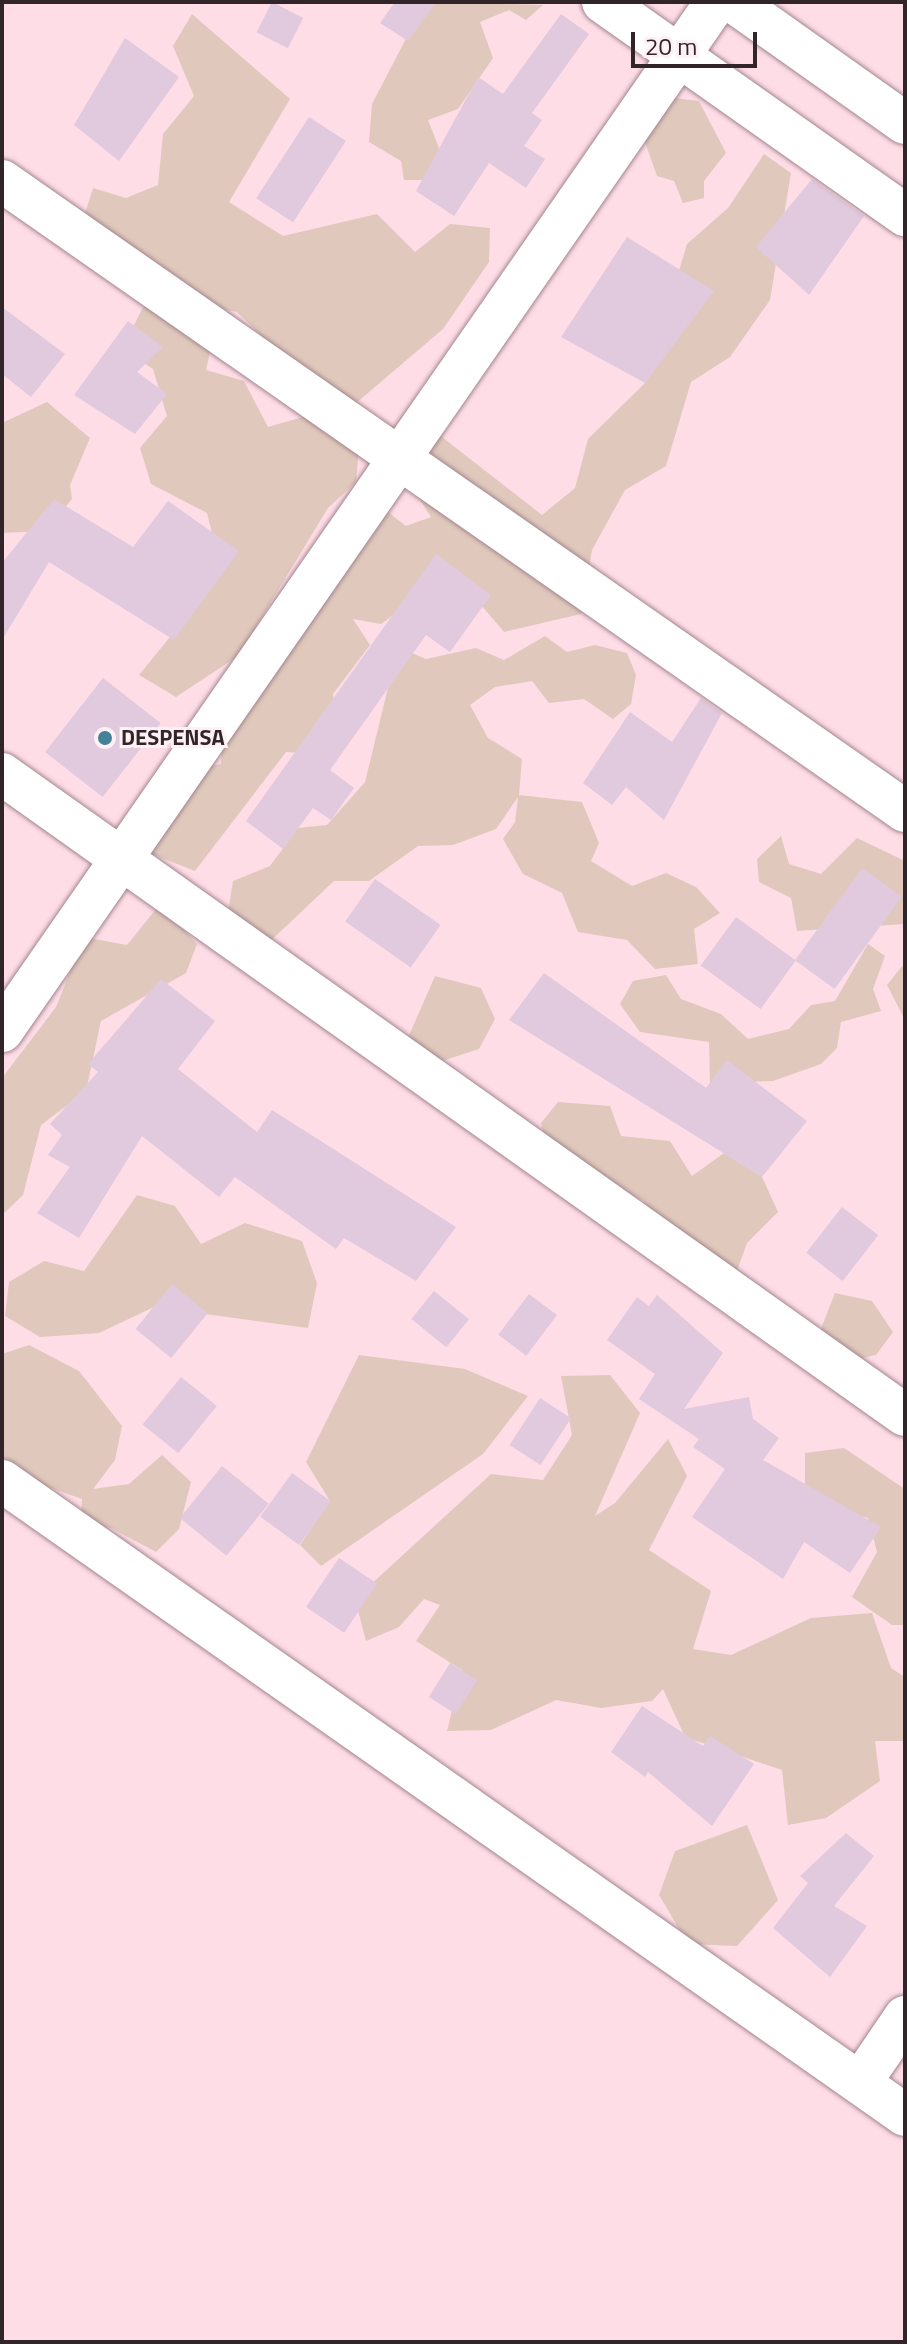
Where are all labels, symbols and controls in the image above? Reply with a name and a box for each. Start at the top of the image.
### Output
scale bar [635,16,761,66]
text: 20 m [645,28,697,64]
place label: DESPENSA [121,725,225,751]
marker: DESPENSA [96,729,114,747]

